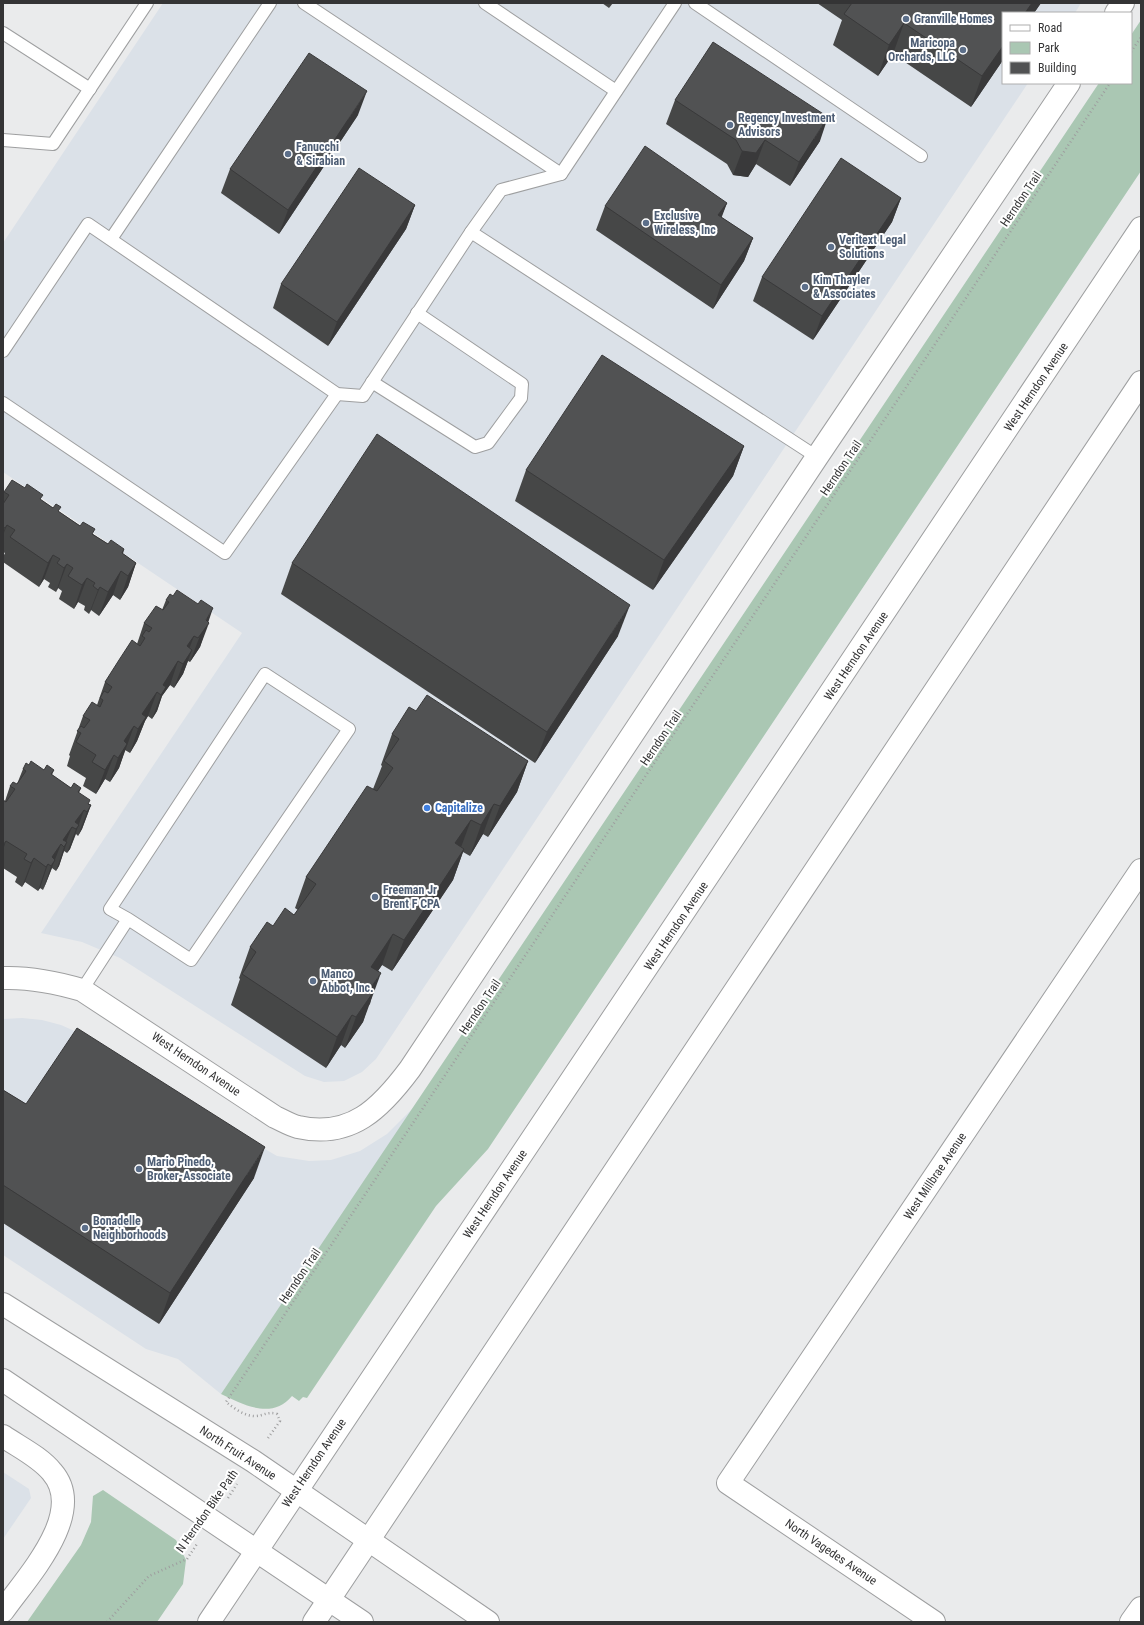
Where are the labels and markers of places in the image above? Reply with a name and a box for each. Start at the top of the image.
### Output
place label: Granville Homes [914,12,993,26]
marker: Granville Homes [901,14,911,24]
place label: Maricopa Orchards, LLC [888,36,955,64]
marker: Maricopa Orchards, LLC [958,45,968,55]
place label: Regency Investment Advisors [738,111,836,139]
marker: Regency Investment Advisors [725,120,735,130]
place label: Fanucchi & Sirabian [296,140,345,168]
marker: Fanucchi & Sirabian [283,149,293,159]
place label: Exclusive Wireless, Inc [654,209,716,237]
marker: Exclusive Wireless, Inc [641,218,651,228]
place label: Veritext Legal Solutions [839,233,906,261]
marker: Veritext Legal Solutions [826,242,836,252]
place label: Kim Thayler & Associates [813,273,876,301]
marker: Kim Thayler & Associates [800,282,810,292]
place label: Capitalize [435,801,483,815]
marker: Capitalize [422,803,432,813]
place label: Freeman Jr Brent F CPA [383,883,441,911]
marker: Freeman Jr Brent F CPA [370,892,380,902]
place label: Manco Abbot, Inc. [321,967,374,995]
marker: Manco Abbot, Inc. [308,976,318,986]
place label: Mario Pinedo, Broker-Associate [147,1155,231,1183]
marker: Mario Pinedo, Broker-Associate [134,1164,144,1174]
place label: Bonadelle Neighborhoods [93,1214,167,1242]
marker: Bonadelle Neighborhoods [80,1223,90,1233]

